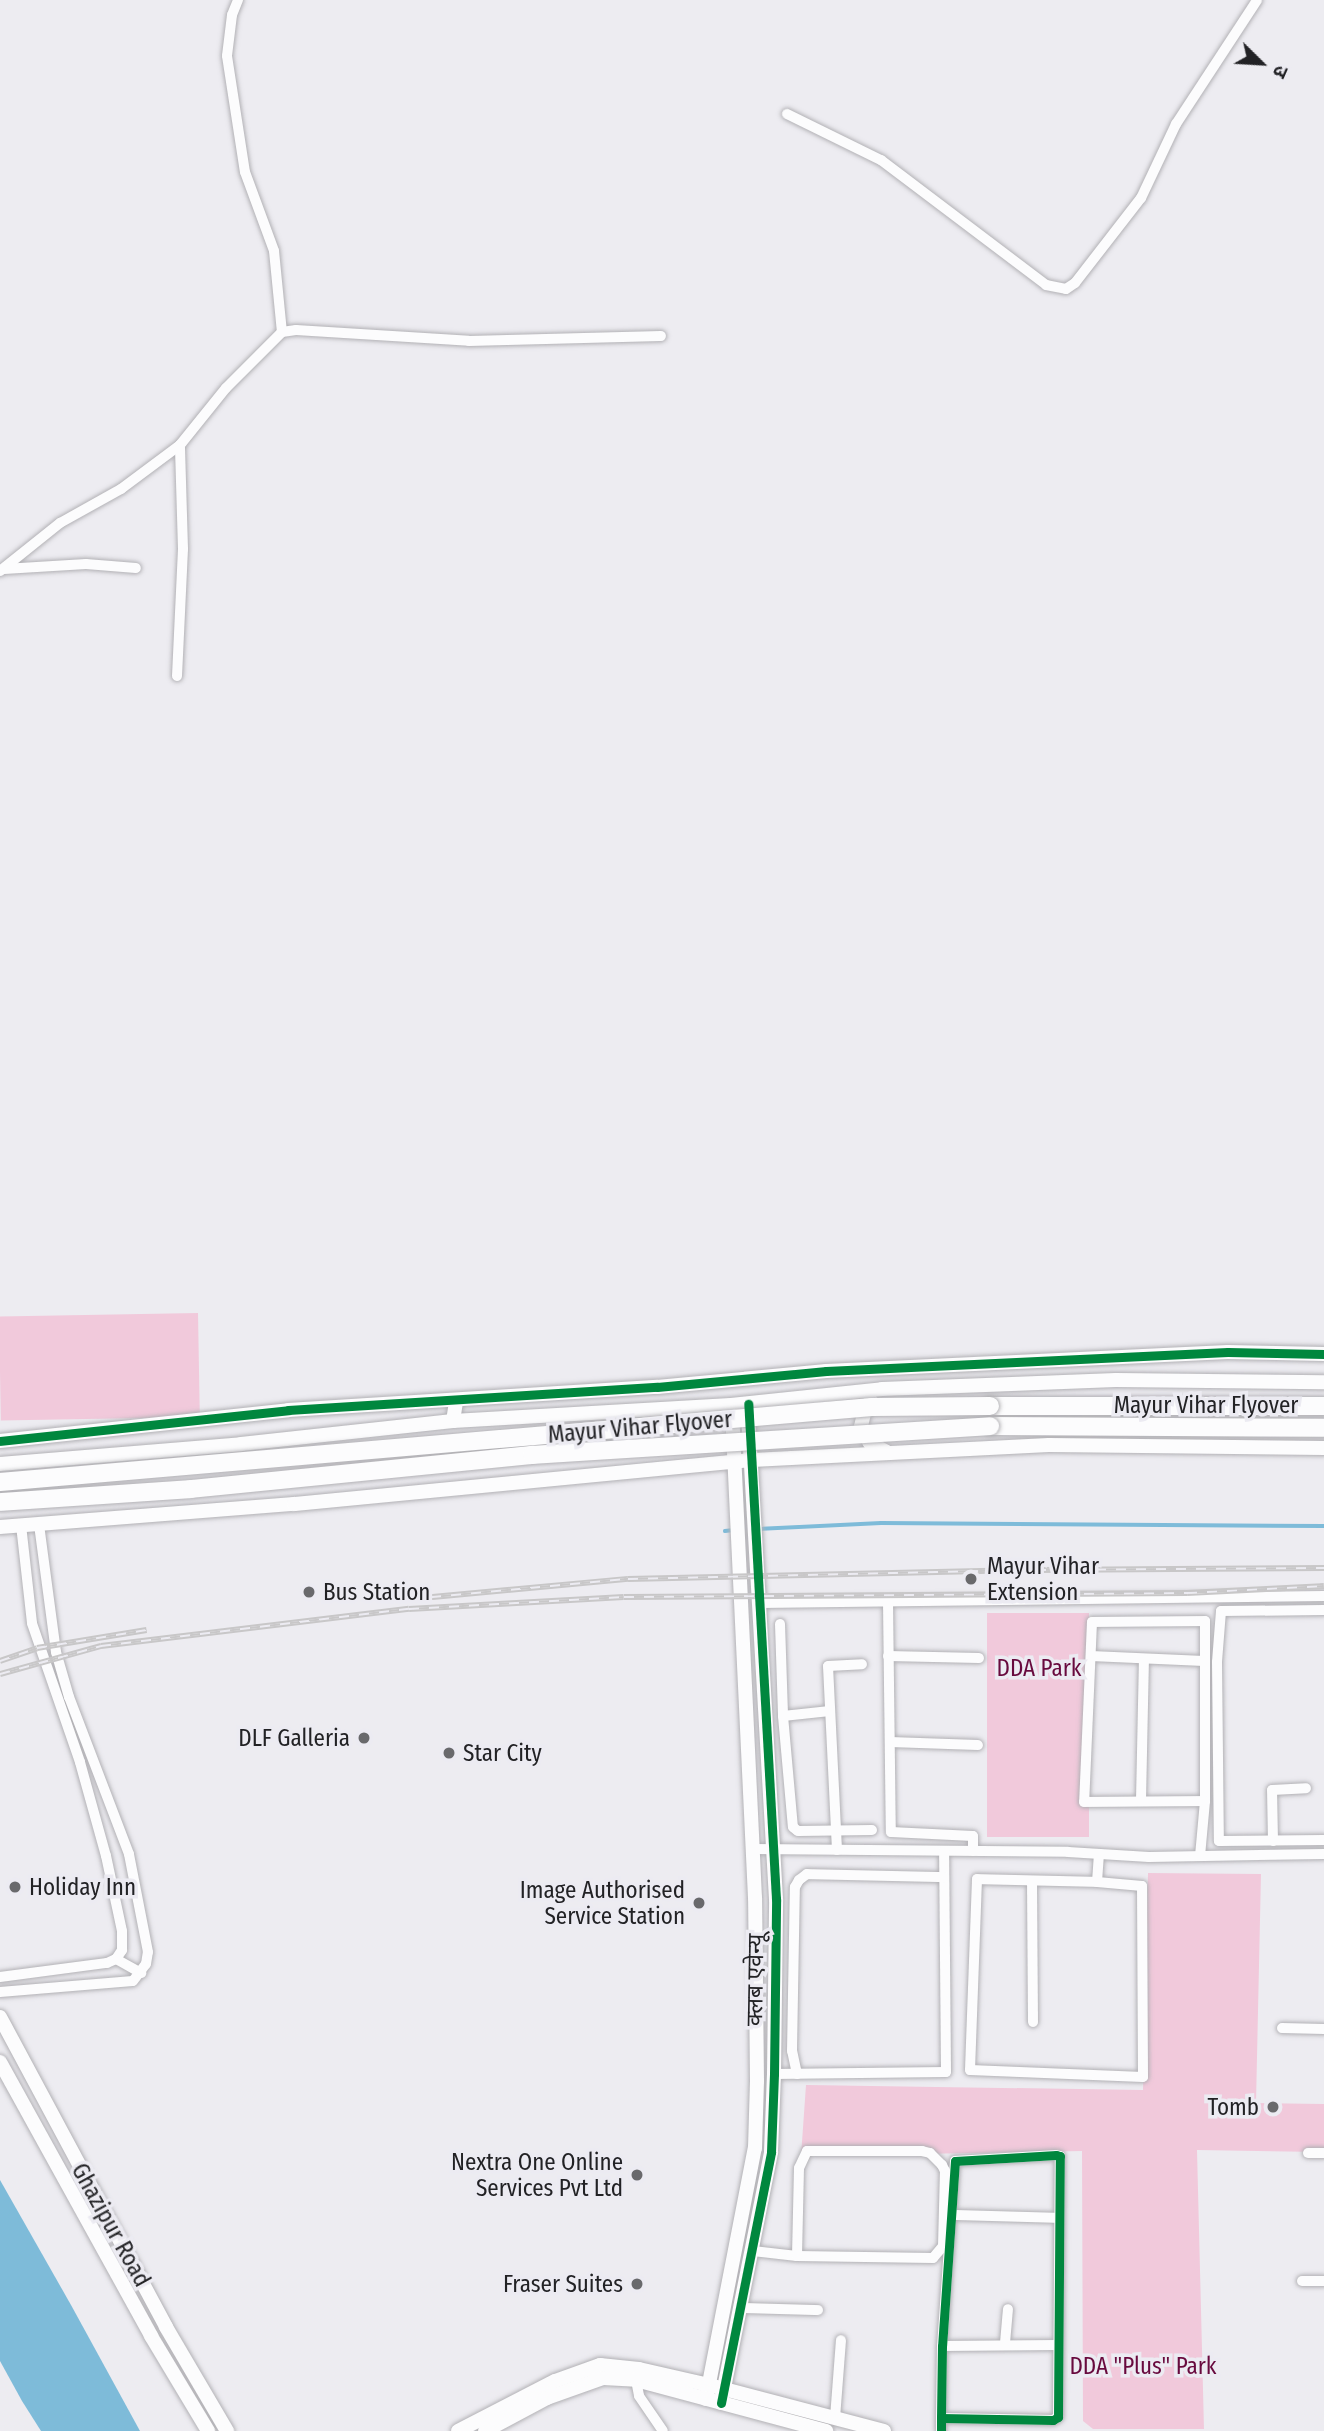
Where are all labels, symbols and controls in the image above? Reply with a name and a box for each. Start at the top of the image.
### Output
north arrow [1226,28,1296,98]
text: उ [1268,62,1293,82]
street label: Mayur Vihar Flyover [1114,1391,1298,1419]
street label: Mayur Vihar Flyover [547,1405,733,1449]
place label: Mayur Vihar Extension [987,1552,1099,1606]
marker: Mayur Vihar Extension [961,1569,981,1589]
place label: Bus Station [323,1578,430,1606]
marker: Bus Station [301,1584,317,1600]
park label: DDA Park [997,1654,1081,1682]
place label: DLF Galleria [238,1724,350,1752]
marker: DLF Galleria [356,1730,372,1746]
place label: Star City [463,1739,542,1767]
marker: Star City [441,1745,457,1761]
place label: Holiday Inn [29,1873,136,1901]
place label: Image Authorised Service Station [520,1876,685,1930]
marker: Holiday Inn [7,1879,23,1895]
marker: Image Authorised Service Station [691,1895,707,1911]
street label: क्लब एवेन्यू [740,1934,770,2026]
place label: Tomb [1208,2093,1259,2121]
marker: Tomb [1265,2099,1281,2115]
place label: Nextra One Online Services Pvt Ltd [451,2148,623,2202]
street label: Ghazipur Road [66,2158,156,2292]
marker: Nextra One Online Services Pvt Ltd [629,2167,645,2183]
place label: Fraser Suites [503,2270,623,2298]
marker: Fraser Suites [629,2276,645,2292]
park label: DDA "Plus" Park [1069,2352,1217,2380]

